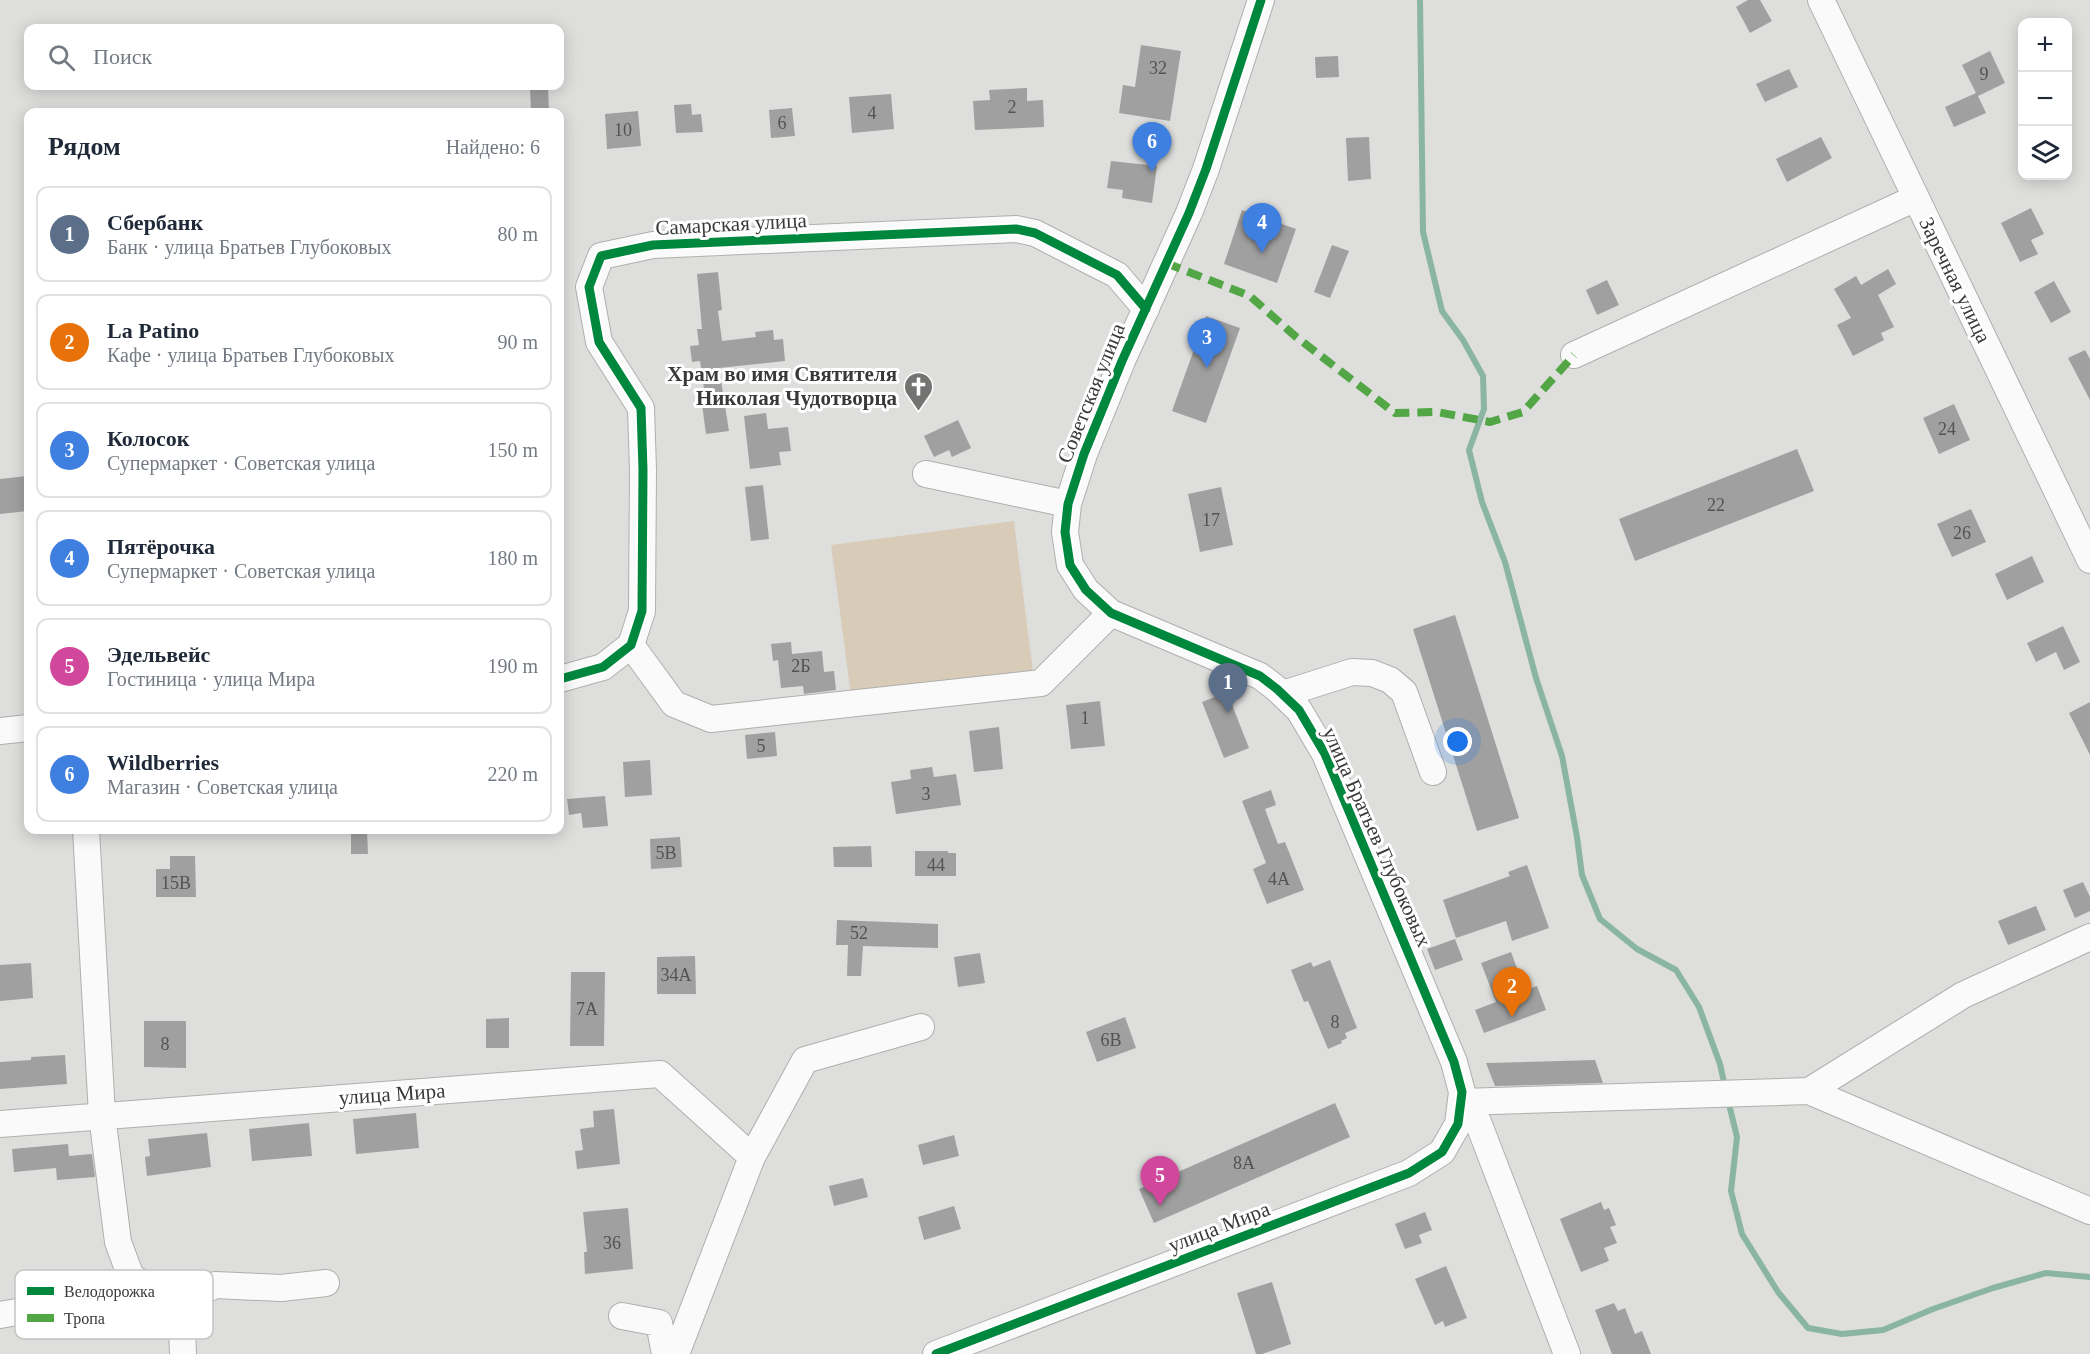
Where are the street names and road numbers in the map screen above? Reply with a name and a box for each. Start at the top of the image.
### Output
street label: Самарская улица [655,208,808,240]
street label: Заречная улица [1914,213,1996,347]
street label: Советская улица [1052,319,1130,466]
street label: улица Братьев Глубоковых [1318,723,1437,951]
street label: улица Мира [338,1078,447,1110]
street label: улица Мира [1165,1196,1274,1257]

